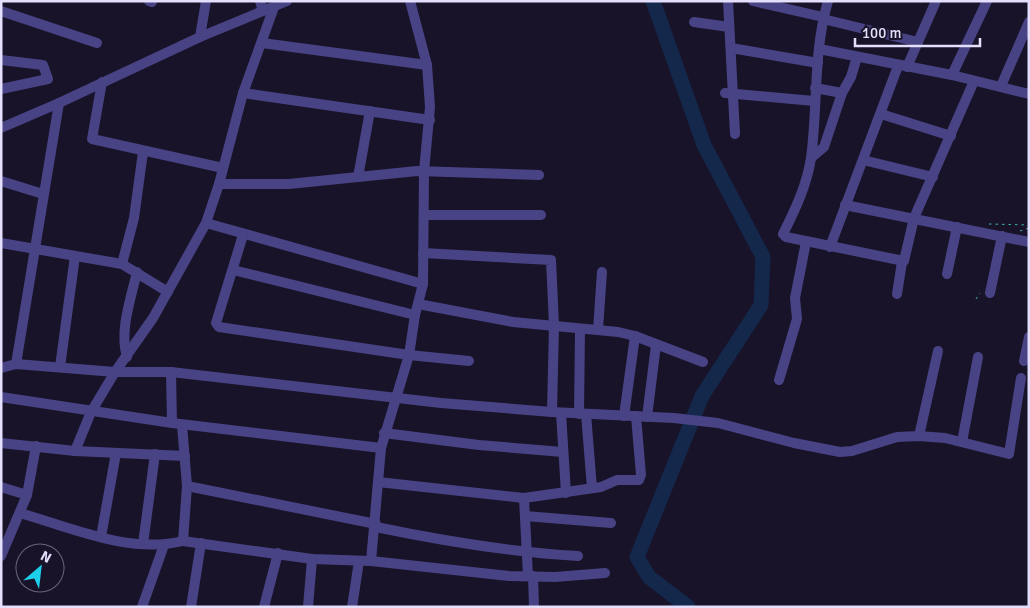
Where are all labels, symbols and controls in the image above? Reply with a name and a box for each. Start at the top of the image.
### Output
scale bar [855,15,980,47]
text: 100 m [862,24,902,42]
north arrow [15,543,65,593]
text: N [38,547,54,567]

